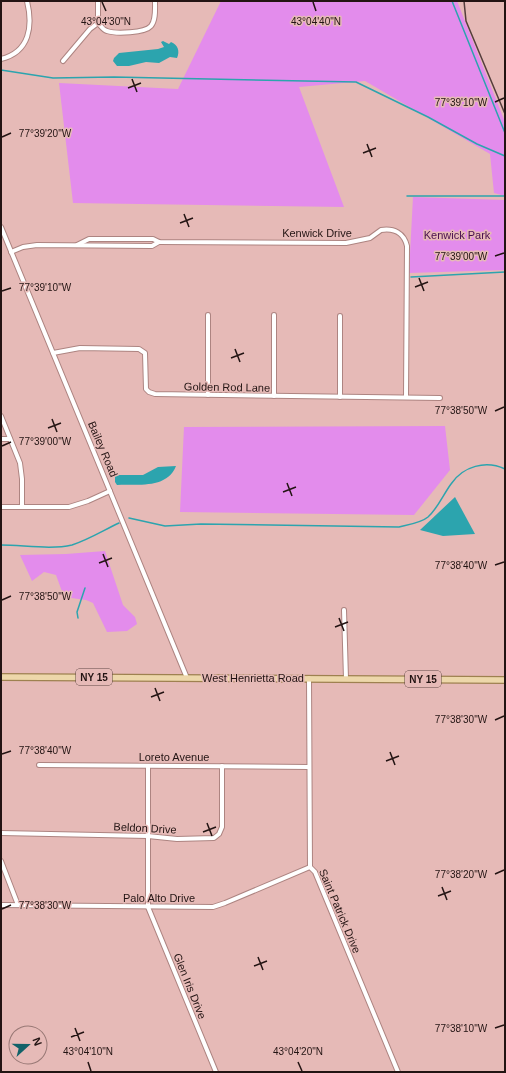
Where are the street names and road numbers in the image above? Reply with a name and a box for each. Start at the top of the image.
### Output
street label: Kenwick Drive [282,227,352,239]
street label: Golden Rod Lane [184,380,270,394]
street label: Bailey Road [86,419,120,479]
road number: NY 15 [76,669,112,685]
road number: NY 15 [405,671,441,687]
street label: West Henrietta Road [202,672,304,684]
street label: Loreto Avenue [139,751,209,763]
street label: Beldon Drive [113,820,177,836]
street label: Saint Patrick Drive [317,867,363,955]
street label: Palo Alto Drive [123,892,195,904]
street label: Glen Iris Drive [171,951,209,1021]

